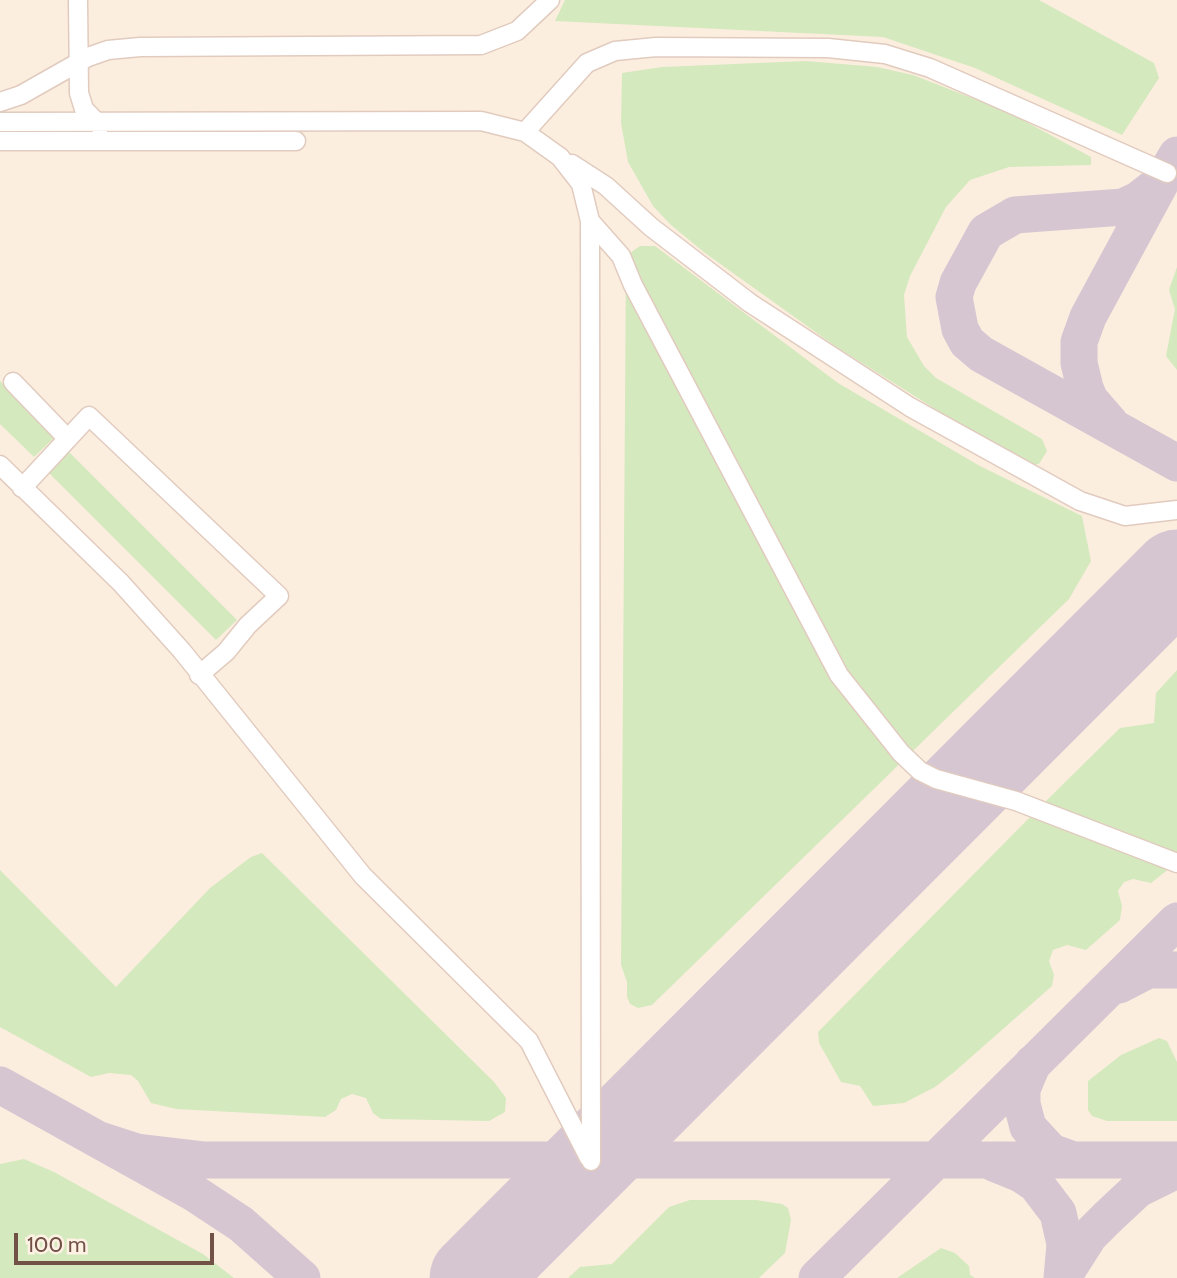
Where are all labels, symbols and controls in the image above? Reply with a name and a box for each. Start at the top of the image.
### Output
scale bar [18,1218,217,1262]
text: 100 m [27,1232,86,1257]

